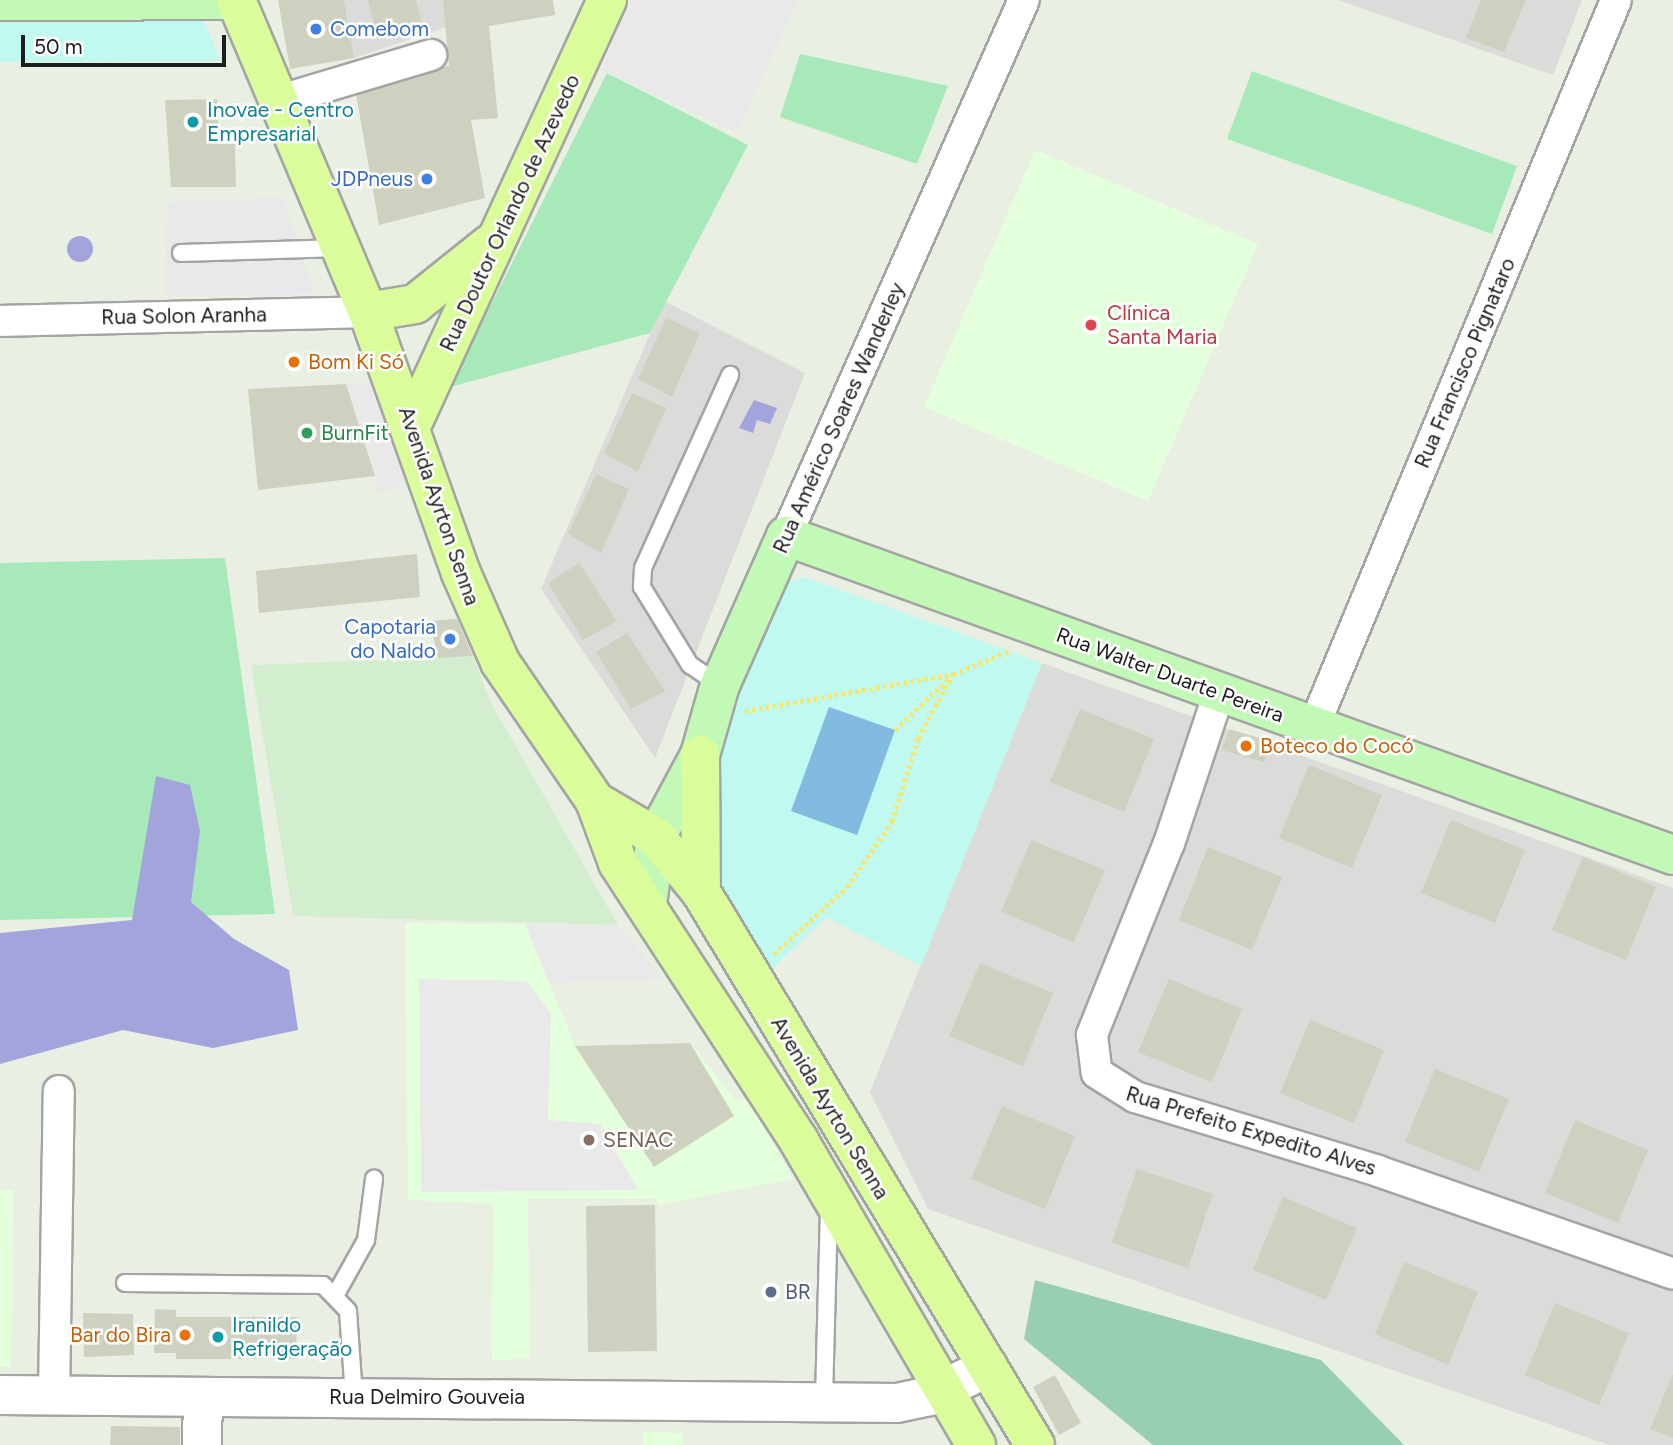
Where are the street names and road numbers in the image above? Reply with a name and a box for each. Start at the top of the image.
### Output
street label: Rua Doutor Orlando de Azevedo [435,70,585,356]
street label: Rua Francisco Pignataro [1409,254,1521,472]
street label: Rua Américo Soares Wanderley [768,279,910,557]
street label: Rua Solon Aranha [101,302,267,330]
street label: Avenida Ayrton Senna [393,403,485,609]
street label: Rua Walter Duarte Pereira [1053,622,1287,728]
street label: Avenida Ayrton Senna [766,1012,894,1204]
street label: Rua Prefeito Expedito Alves [1123,1081,1379,1181]
street label: Rua Delmiro Gouveia [329,1384,525,1410]

